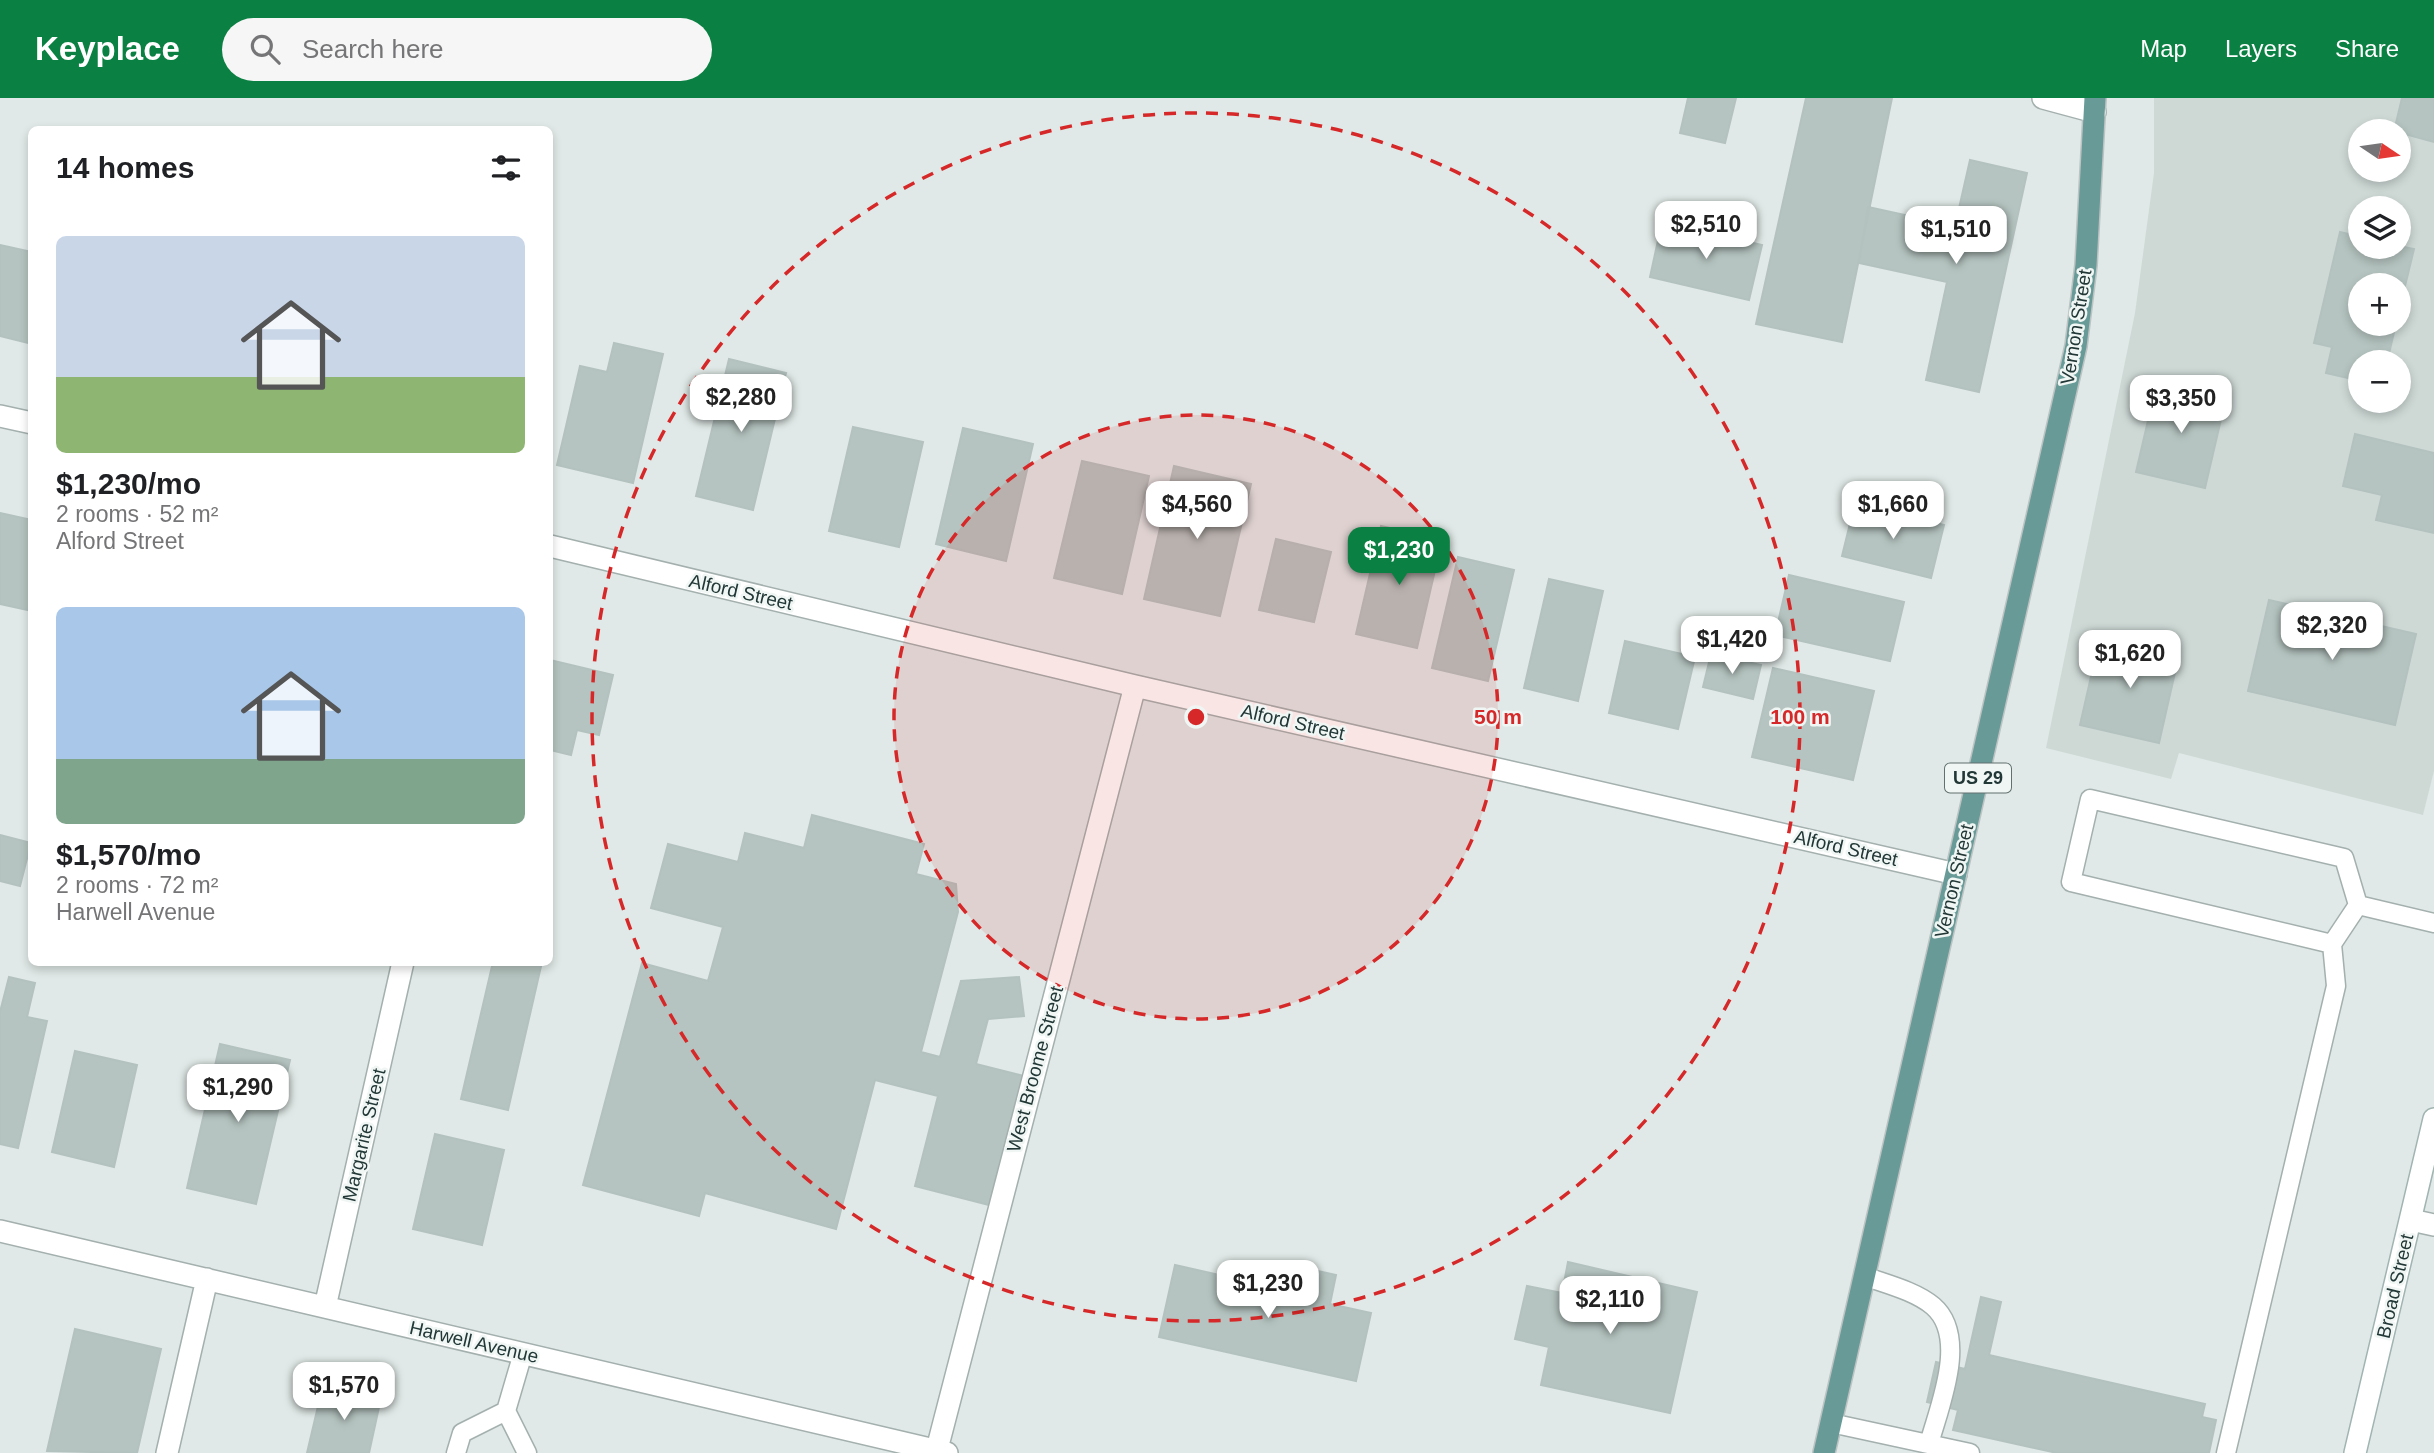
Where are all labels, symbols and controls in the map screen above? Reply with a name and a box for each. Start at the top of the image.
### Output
search box [222,18,712,81]
text: Keyplace [35,30,180,67]
icon: search [246,30,284,68]
text: Search here [302,34,444,64]
text: Map [2140,35,2187,62]
text: Layers [2225,35,2297,62]
text: Share [2335,35,2399,62]
north arrow [2348,119,2412,182]
map controls [2348,119,2411,413]
icon: filters [487,149,525,187]
text: 14 homes [56,151,194,184]
button: layers [2348,196,2411,259]
pin: $2,510 [1649,202,1763,261]
pin: $1,510 [1899,206,2013,266]
text: $2,510 [1671,211,1741,237]
text: $1,510 [1921,216,1991,242]
street label: Vernon Street [2057,267,2096,386]
button: + [2348,273,2411,336]
icon: home [228,282,354,408]
button: − [2348,350,2411,413]
pin: $2,280 [684,374,798,434]
pin: $3,350 [2124,376,2238,435]
text: $2,280 [706,384,776,410]
text: $3,350 [2146,385,2216,411]
text: $1,230/mo [56,467,201,500]
pin: $4,560 [1140,482,1254,541]
pin: $1,660 [1836,482,1950,541]
text: $4,560 [1162,491,1232,517]
text: $1,660 [1858,491,1928,517]
text: 2 rooms · 52 m² [56,501,218,527]
text: Alford Street [56,528,184,554]
pin: $1,230 [1342,528,1456,587]
text: $1,230 [1364,537,1434,563]
street label: Alford Street [687,570,796,614]
pin: $2,320 [2275,602,2389,662]
text: $2,320 [2297,612,2367,638]
pin: $1,420 [1675,616,1789,676]
text: $1,420 [1697,626,1767,652]
pin: $1,620 [2073,630,2187,690]
text: $1,620 [2095,640,2165,666]
icon: home [228,653,354,779]
street label: Alford Street [1239,700,1348,744]
centre of rings [1184,705,1208,729]
text: 50 m [1474,705,1522,728]
text: 100 m [1770,705,1830,728]
road number: US 29 [1945,764,2011,792]
street label: Vernon Street [1931,821,1977,940]
street label: Alford Street [1792,826,1901,870]
text: $1,570/mo [56,838,201,871]
text: 2 rooms · 72 m² [56,872,218,898]
text: Harwell Avenue [56,899,215,925]
street label: West Broome Street [1003,983,1067,1154]
pin: $1,290 [181,1065,295,1124]
street label: Margarite Street [338,1066,390,1204]
text: $1,290 [203,1074,273,1100]
street label: Broad Street [2373,1231,2417,1340]
pin: $1,230 [1211,1260,1325,1320]
text: $1,230 [1233,1270,1303,1296]
pin: $2,110 [1553,1276,1667,1336]
text: $2,110 [1575,1286,1645,1312]
street label: Harwell Avenue [407,1317,541,1367]
pin: $1,570 [287,1362,401,1422]
text: $1,570 [309,1372,379,1398]

